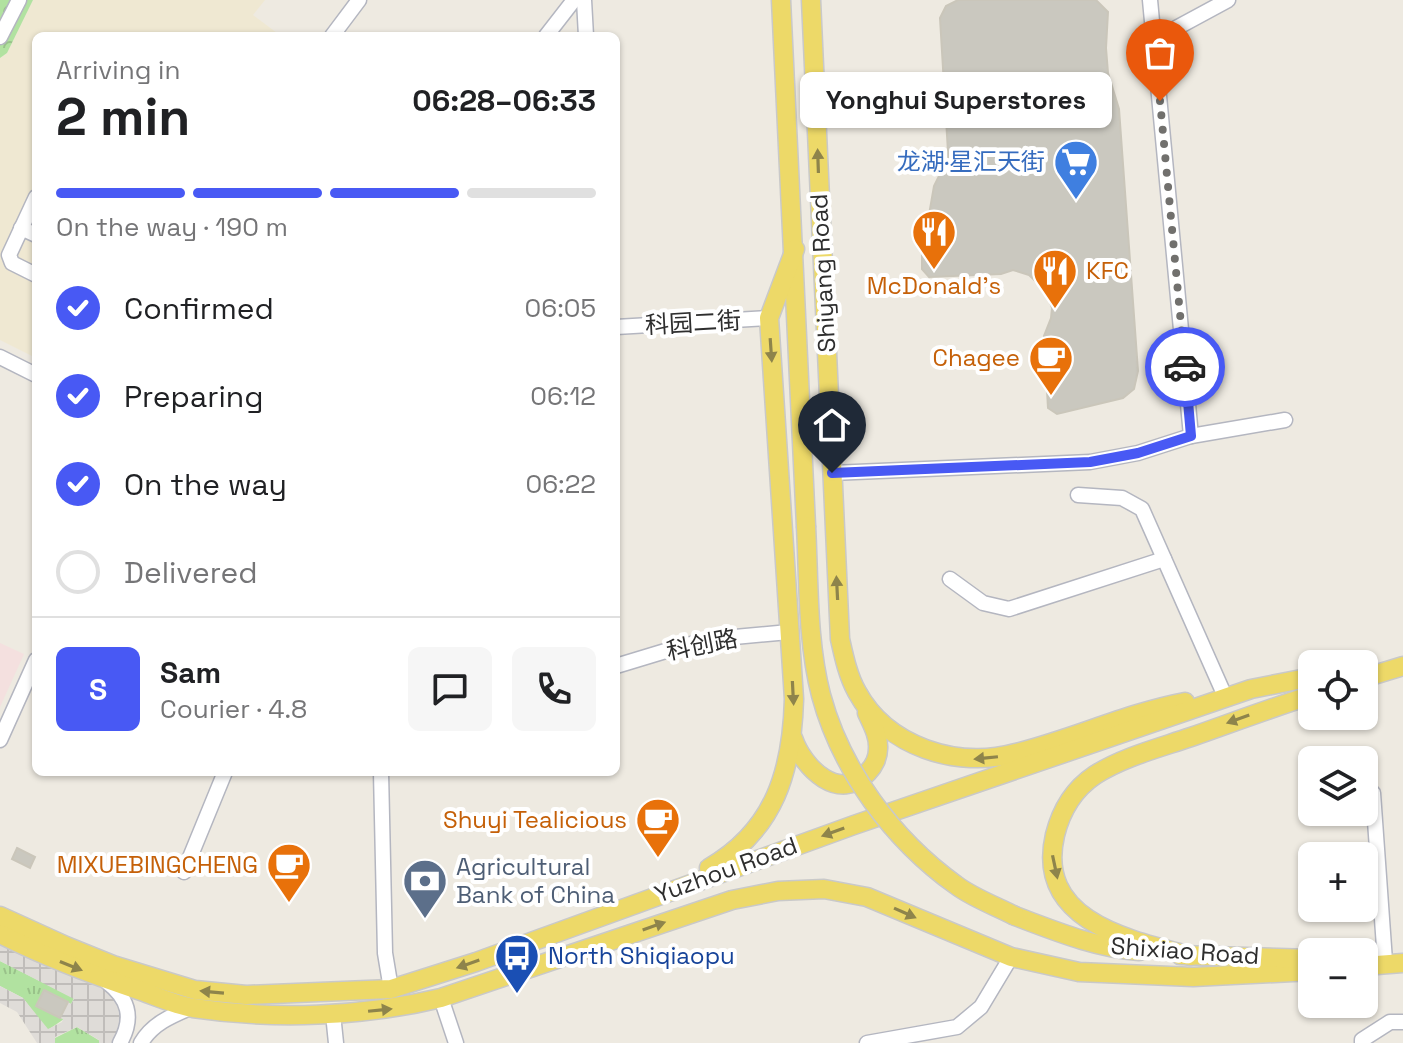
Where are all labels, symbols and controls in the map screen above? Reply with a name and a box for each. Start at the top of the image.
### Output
pin [1126,19,1194,101]
icon: bag [1138,31,1182,75]
text: Arriving in [56,53,180,87]
callout: Yonghui Superstores [800,73,1112,129]
text: 06:28–06:33 [412,81,596,120]
text: Yonghui Superstores [826,83,1086,117]
text: 2 min [56,84,190,150]
supermarket icon: 龙湖·星汇天街 [1052,138,1100,201]
place label: 龙湖·星汇天街 [897,146,1045,177]
one-way arrow [811,148,824,173]
street label: Shiyang Road [803,193,842,353]
restaurant icon: McDonald's [910,208,958,271]
text: On the way · 190 m [56,210,288,244]
restaurant icon: KFC [1031,247,1079,310]
place label: KFC [1086,255,1129,286]
place label: McDonald's [867,270,1001,301]
icon: check [56,286,100,330]
text: Confirmed [124,289,274,328]
text: 06:05 [525,291,596,325]
street label: 科园二街 [644,305,742,340]
courier [1145,327,1225,407]
cafe icon: Chagee [1027,334,1075,397]
one-way arrow [765,338,778,363]
place label: Chagee [933,342,1020,373]
icon: car [1163,345,1207,389]
icon: check [56,374,100,418]
text: Preparing [124,377,263,416]
text: 06:12 [530,379,596,413]
pin [798,391,866,473]
icon: home [810,403,854,447]
icon: check [56,462,100,506]
text: On the way [124,465,287,504]
text: 06:22 [525,467,596,501]
text: Delivered [124,553,258,592]
one-way arrow [831,575,844,600]
street label: 科创路 [664,622,740,667]
button: chat [408,647,492,731]
button: phone [512,647,596,731]
map controls [1298,650,1378,1018]
button: locate [1298,650,1378,730]
text: Sam [160,653,221,692]
text: S [89,670,107,709]
one-way arrow [787,681,800,706]
text: Courier · 4.8 [160,692,307,726]
one-way arrow [1226,714,1250,726]
button: layers [1298,746,1378,826]
one-way arrow [973,751,998,764]
cafe icon: Shuyi Tealicious [634,796,682,859]
place label: Shuyi Tealicious [443,804,627,835]
one-way arrow [820,826,844,839]
street label: Yuzhou Road [650,829,801,910]
cafe icon: MIXUEBINGCHENG [265,841,313,904]
button: + [1298,842,1378,922]
place label: MIXUEBINGCHENG [57,849,258,880]
place label: Agricultural Bank of China [456,851,615,910]
one-way arrow [1049,854,1062,879]
bank icon: Agricultural Bank of China [401,857,449,920]
one-way arrow [893,907,917,920]
one-way arrow [643,920,667,932]
street label: Shixiao Road [1110,930,1260,971]
bus stop icon: North Shiqiaopu [493,932,541,995]
button: − [1298,938,1378,1018]
place label: North Shiqiaopu [548,940,735,971]
one-way arrow [455,959,479,971]
one-way arrow [59,960,83,973]
one-way arrow [199,985,224,998]
one-way arrow [368,1004,393,1017]

